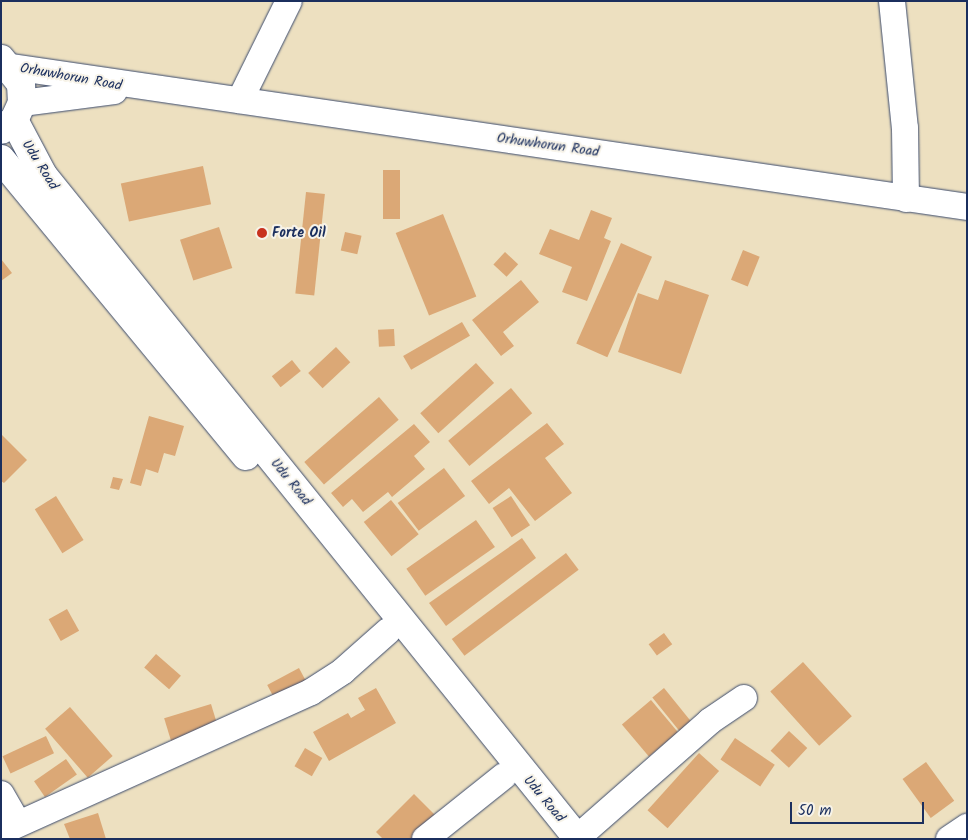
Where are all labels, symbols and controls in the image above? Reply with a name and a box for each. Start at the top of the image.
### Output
street label: Orhuwhorun Road [19,60,123,94]
street label: Orhuwhorun Road [496,129,600,161]
street label: Udu Road [18,137,62,193]
place label: Forte Oil [272,225,326,241]
marker: Forte Oil [256,227,268,239]
street label: Udu Road [267,455,315,509]
street label: Udu Road [520,772,568,826]
scale bar [793,792,927,824]
text: 50 m [798,799,832,823]

